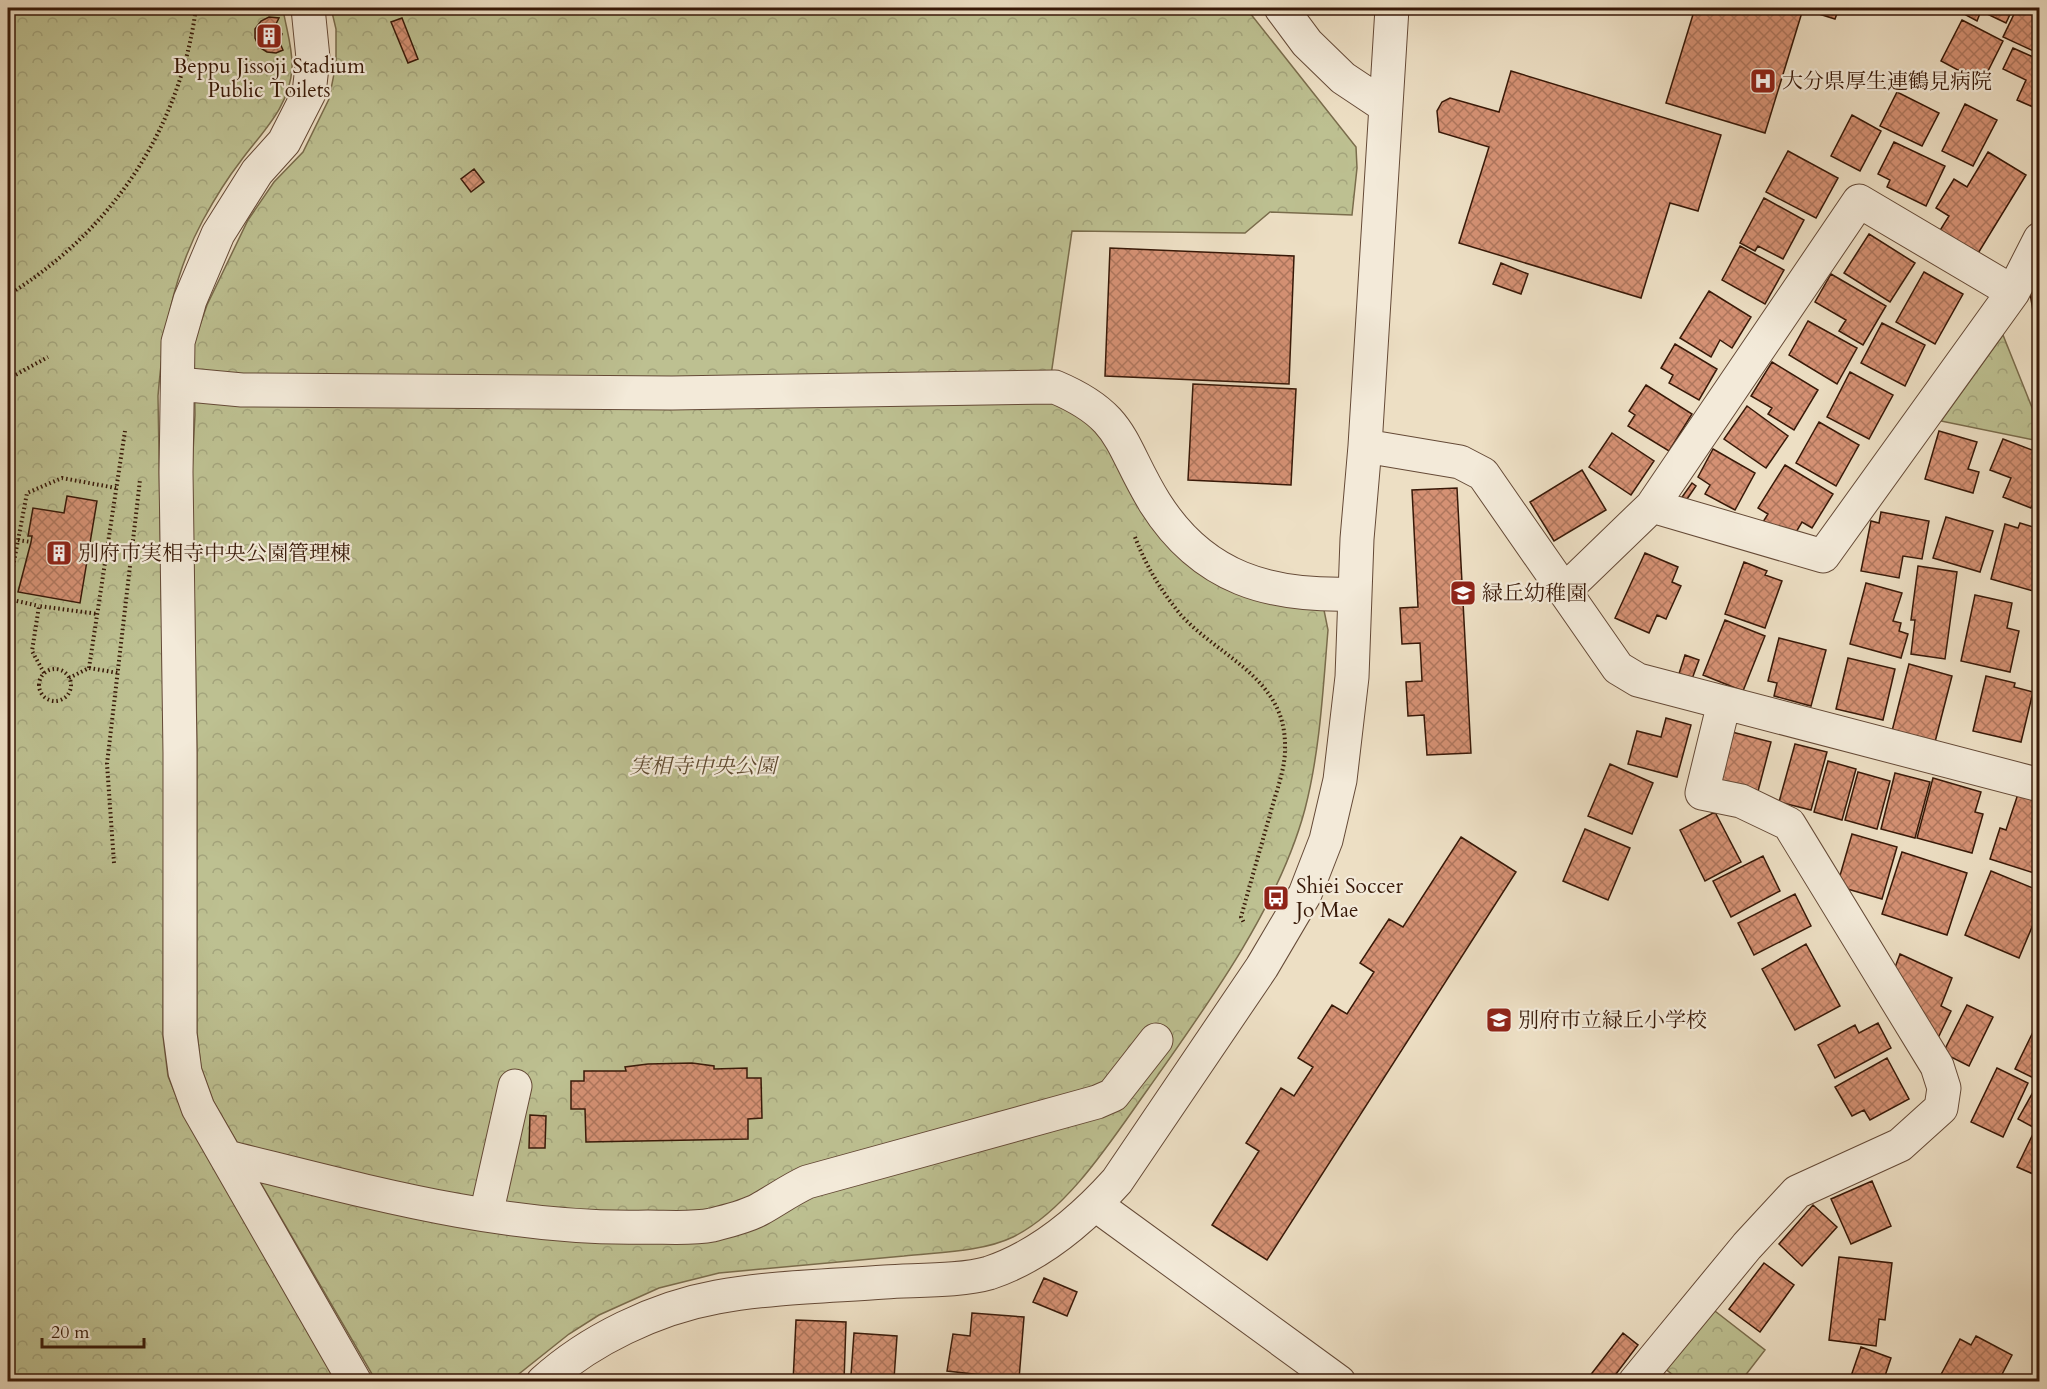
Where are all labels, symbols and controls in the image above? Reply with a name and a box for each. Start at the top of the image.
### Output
building icon: Beppu Jissoji Stadium Public Toilets [254,21,284,51]
place label: Beppu Jissoji Stadium Public Toilets [173,52,365,105]
hospital icon: 大分県厚生連鶴見病院 [1748,66,1778,96]
place label: 大分県厚生連鶴見病院 [1782,67,1992,96]
building icon: 別府市実相寺中央公園管理棟 [44,538,74,568]
place label: 別府市実相寺中央公園管理棟 [78,539,351,568]
school or university icon: 緑丘幼稚園 [1448,578,1478,608]
place label: 緑丘幼稚園 [1482,579,1587,608]
park label: 実相寺中央公園 [630,752,779,781]
place label: Shiei Soccer Jo Mae [1293,872,1404,925]
bus stop icon: Shiei Soccer Jo Mae [1261,883,1291,913]
school or university icon: 別府市立緑丘小学校 [1484,1005,1514,1035]
place label: 別府市立緑丘小学校 [1518,1006,1707,1035]
scale bar [42,1311,144,1349]
text: 20 m [51,1320,90,1345]

